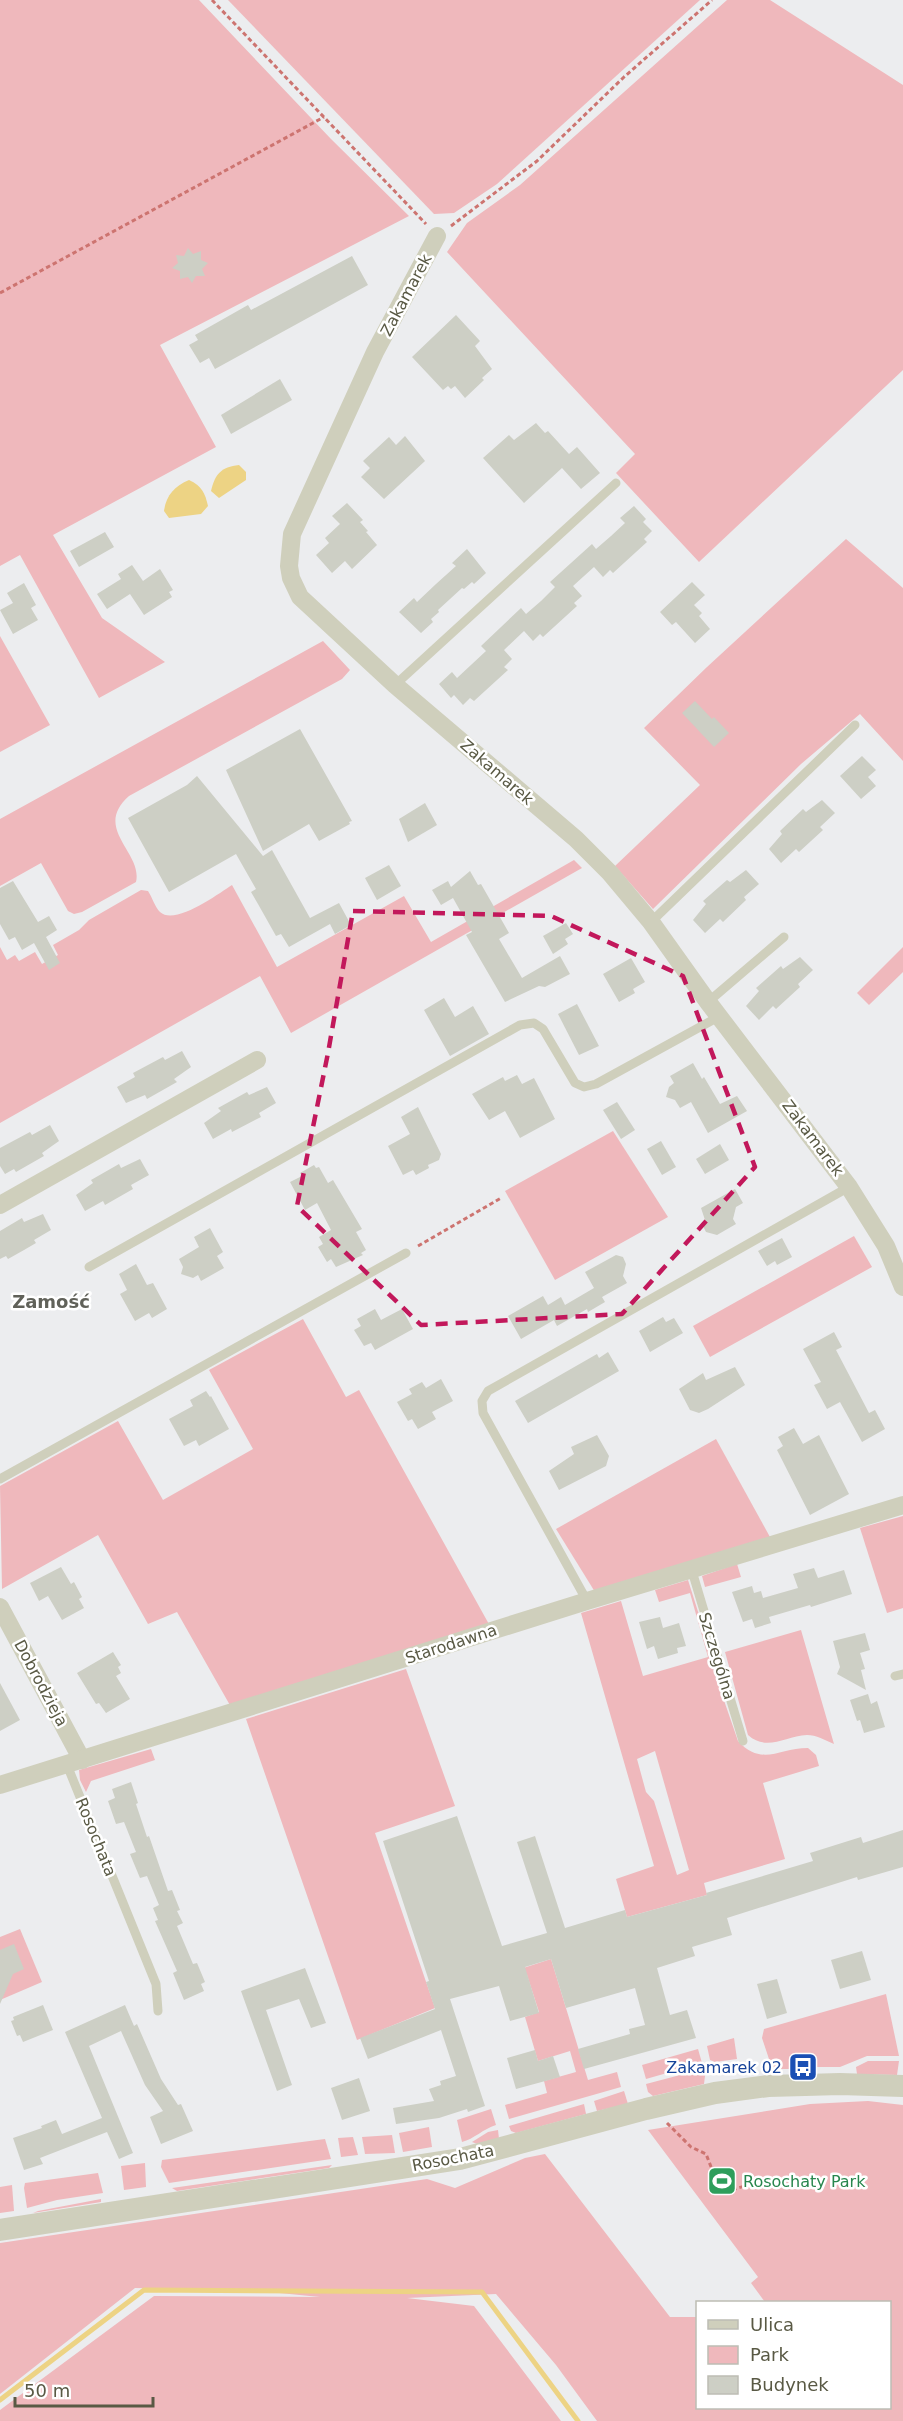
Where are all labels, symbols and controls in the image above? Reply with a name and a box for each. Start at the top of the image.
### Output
street label: Zakamarek [376,250,436,339]
street label: Zakamarek [457,735,538,809]
street label: Zakamarek [778,1096,848,1180]
district label: Zamość [12,1291,90,1312]
street label: Szczególna [695,1610,739,1702]
street label: Starodawna [403,1620,499,1668]
street label: Dobrodzieja [10,1636,72,1730]
street label: Rosochata [72,1795,120,1879]
bus stop icon: Zakamarek 02 [787,2051,819,2083]
place label: Zakamarek 02 [666,2058,782,2077]
street label: Rosochata [410,2141,496,2175]
sports icon: Rosochaty Park [706,2165,738,2197]
place label: Rosochaty Park [743,2172,866,2191]
legend [696,2301,891,2409]
text: Ulica [750,2314,794,2335]
text: Park [750,2344,789,2365]
scale bar [15,2370,153,2408]
text: Budynek [750,2374,829,2395]
text: 50 m [24,2380,70,2401]

